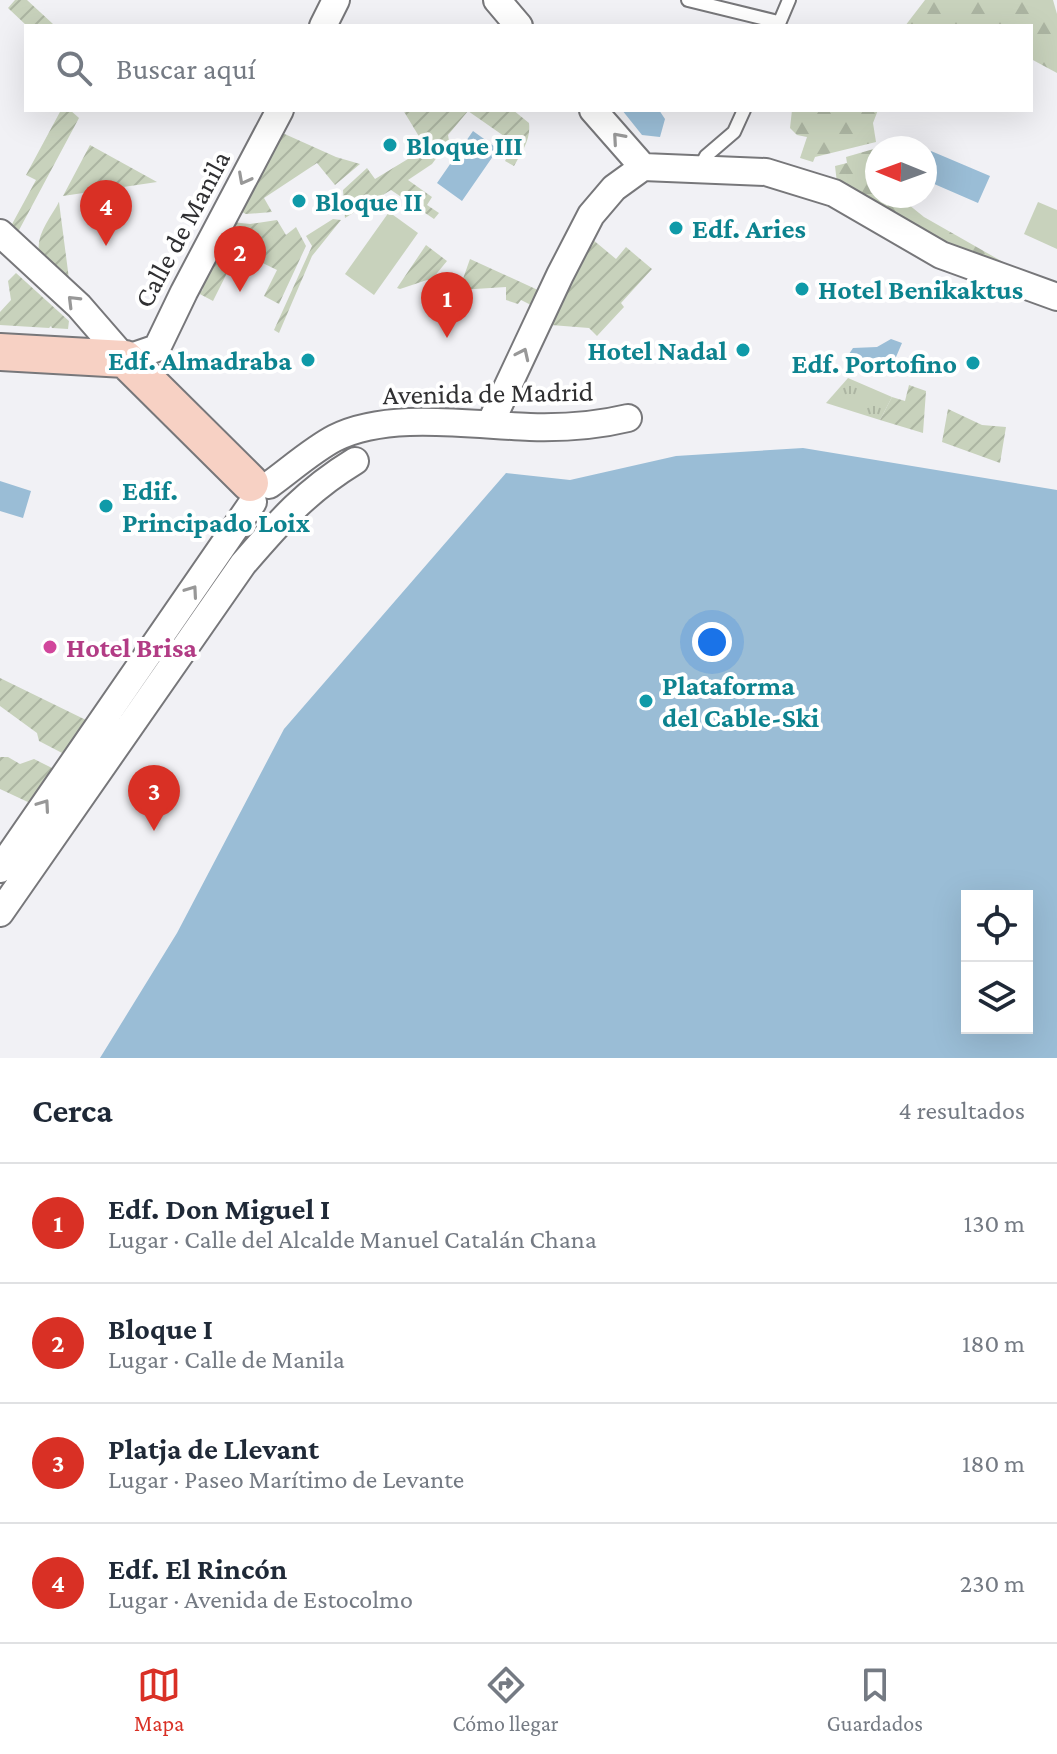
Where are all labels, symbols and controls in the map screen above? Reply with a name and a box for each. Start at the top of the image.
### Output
search box [24,24,1033,112]
icon: search [52,46,96,90]
text: Buscar aquí [116,52,256,85]
place label: Bloque III [406,130,523,161]
one-way arrow [613,133,628,148]
marker: Bloque III [381,136,399,154]
north arrow [865,136,937,208]
street label: Calle de Manila [128,145,236,313]
one-way arrow [239,171,254,186]
pin: 4 [80,180,132,246]
place label: Bloque II [315,186,422,217]
marker: Bloque II [290,192,308,210]
place label: Edf. Aries [692,213,806,244]
marker: Edf. Aries [667,219,685,237]
pin: 2 [214,226,266,292]
pin: 1 [421,272,473,338]
place label: Hotel Benikaktus [818,274,1023,305]
marker: Hotel Benikaktus [793,280,811,298]
one-way arrow [68,296,82,310]
place label: Hotel Nadal [587,335,727,366]
marker: Hotel Nadal [734,341,752,359]
place label: Edf. Almadraba [108,345,292,376]
one-way arrow [513,348,529,362]
place label: Edf. Portofino [791,348,957,379]
marker: Edf. Almadraba [299,351,317,369]
marker: Edf. Portofino [964,354,982,372]
street label: Avenida de Madrid [382,376,594,410]
place label: Edif. Principado Loix [122,475,311,538]
marker: Edif. Principado Loix [97,497,115,515]
one-way arrow [182,585,197,599]
your location [692,622,732,662]
place label: Hotel Brisa [66,632,197,663]
marker: Hotel Brisa [41,638,59,656]
place label: Plataforma del Cable-Ski [662,670,819,733]
marker: Plataforma del Cable-Ski [637,692,655,710]
pin: 3 [128,765,180,831]
one-way arrow [34,799,49,813]
map controls [961,890,1033,1034]
button: locate [961,890,1033,962]
button: layers [961,962,1033,1034]
text: Cerca [32,1092,113,1129]
text: 4 resultados [899,1096,1025,1125]
text: Edf. Don Miguel I [108,1192,330,1225]
text: 1 [53,1209,63,1238]
text: 130 m [964,1209,1025,1238]
text: Lugar · Calle del Alcalde Manuel Catalán Chana [108,1225,597,1254]
text: Bloque I [108,1312,213,1345]
text: 2 [51,1329,65,1358]
text: 180 m [962,1329,1025,1358]
text: Lugar · Calle de Manila [108,1345,345,1374]
text: Platja de Llevant [108,1432,319,1465]
text: 3 [52,1449,64,1478]
text: 180 m [962,1449,1025,1478]
text: Lugar · Paseo Marítimo de Levante [108,1465,464,1494]
text: Edf. El Rincón [108,1552,287,1585]
text: 4 [51,1569,65,1598]
text: 230 m [960,1569,1025,1598]
text: Lugar · Avenida de Estocolmo [108,1585,413,1614]
tab: Mapa [134,1663,184,1736]
tab: Cómo llegar [452,1663,559,1736]
tab: Guardados [827,1663,923,1736]

